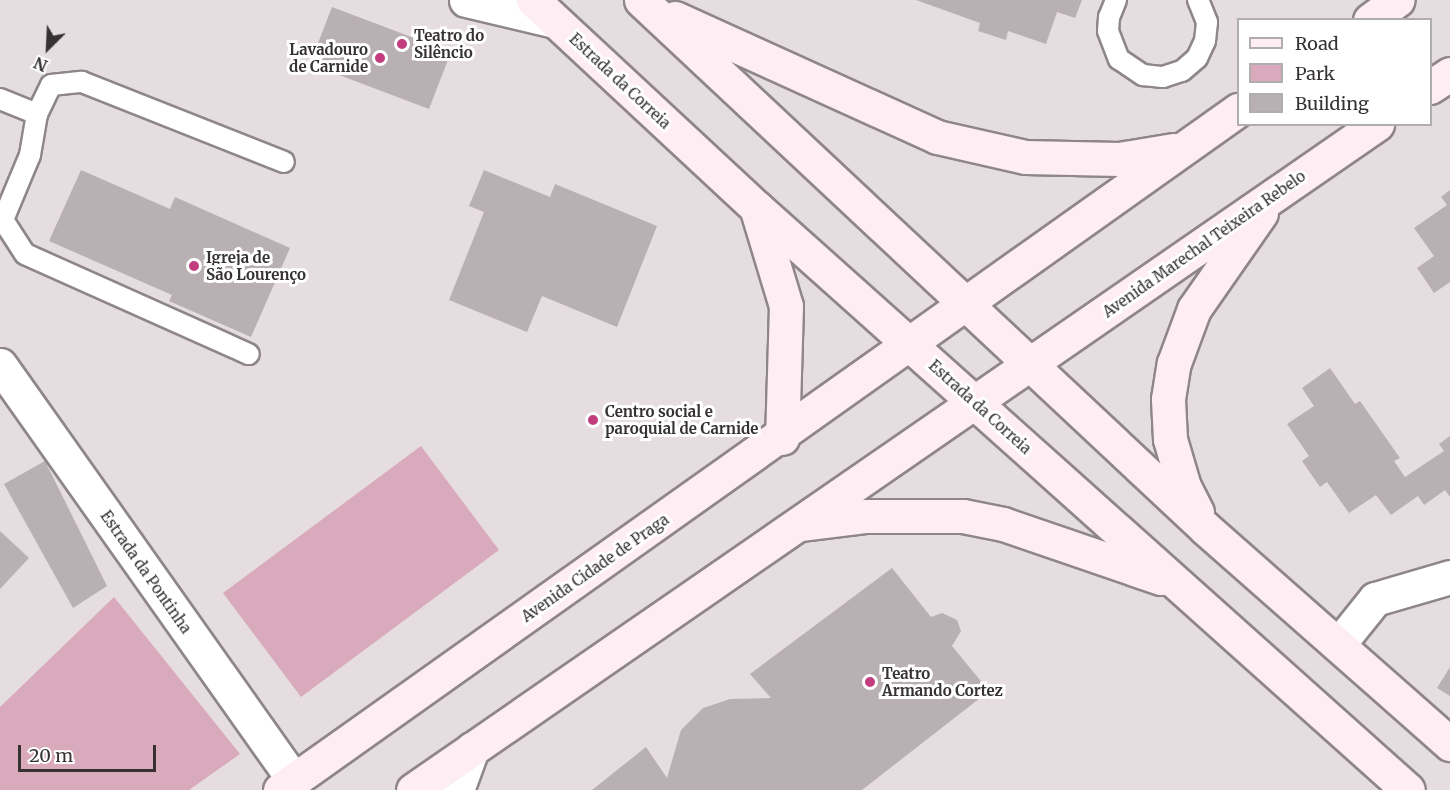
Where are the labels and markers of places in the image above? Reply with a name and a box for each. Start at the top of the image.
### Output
place label: Teatro do Silêncio [414,26,484,61]
marker: Teatro do Silêncio [395,37,409,51]
place label: Lavadouro de Carnide [289,40,368,75]
marker: Lavadouro de Carnide [373,51,387,65]
place label: Igreja de São Lourenço [206,248,306,283]
marker: Igreja de São Lourenço [187,259,201,273]
place label: Centro social e paroquial de Carnide [605,402,758,437]
marker: Centro social e paroquial de Carnide [586,413,600,427]
place label: Teatro Armando Cortez [882,664,1003,699]
marker: Teatro Armando Cortez [863,675,877,689]

